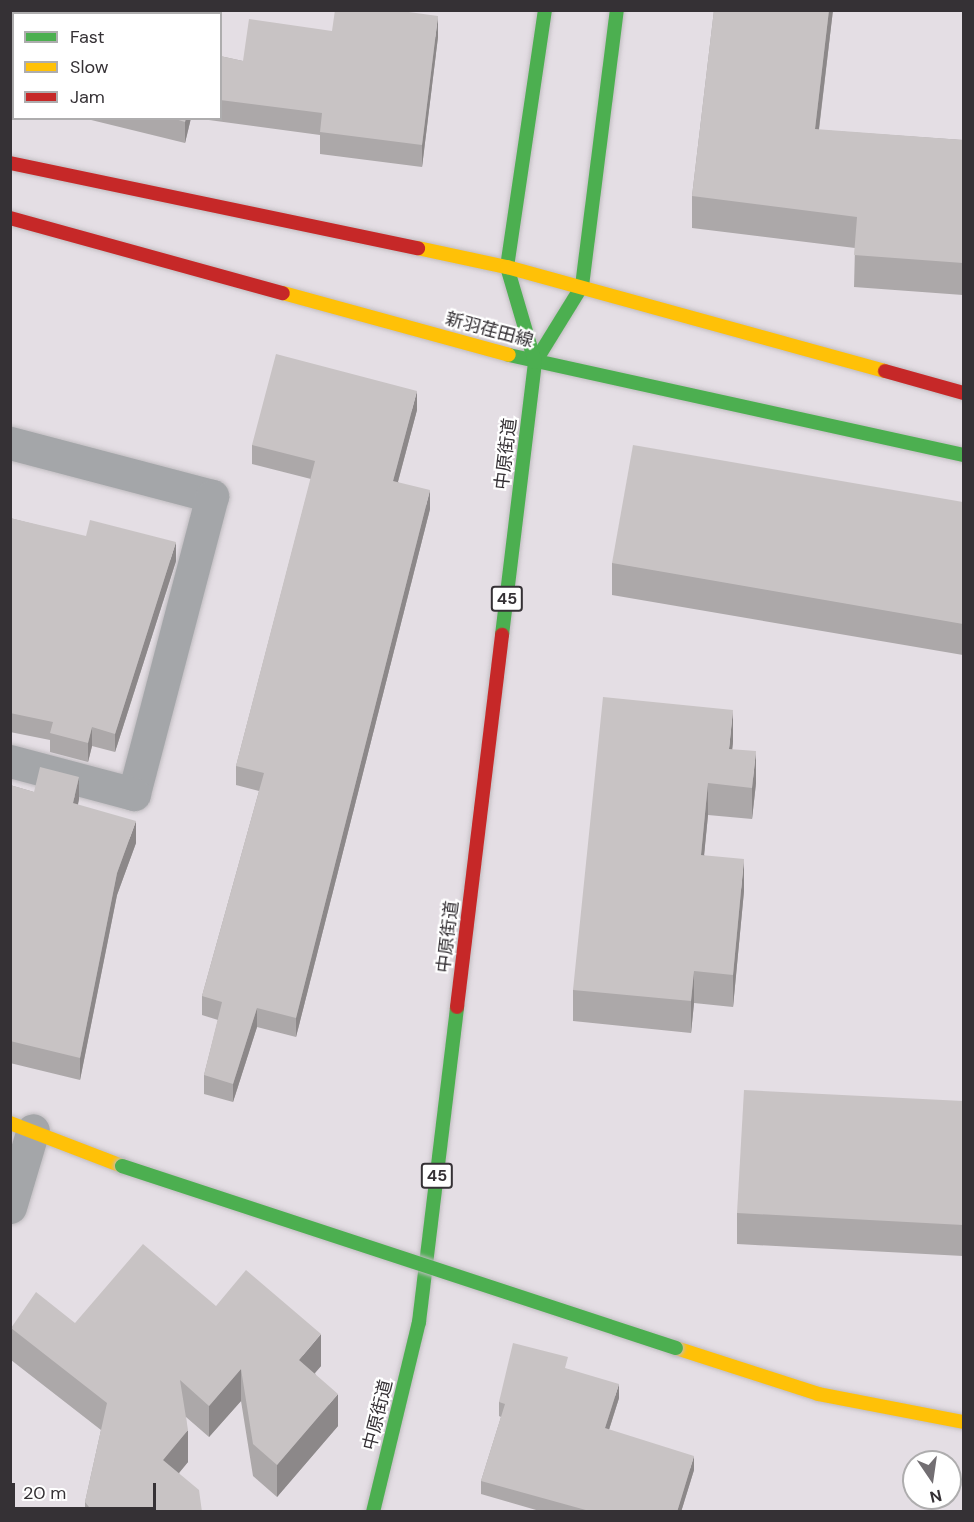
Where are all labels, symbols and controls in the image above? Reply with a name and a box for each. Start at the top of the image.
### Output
legend [12,12,222,120]
text: Fast [70,25,105,49]
text: Slow [70,55,109,79]
text: Jam [70,85,105,109]
street label: 新羽荏田線 [443,308,535,352]
street label: 中原街道 [491,417,521,491]
road number: 45 [490,586,524,612]
street label: 中原街道 [433,900,463,974]
road number: 45 [420,1163,454,1189]
street label: 中原街道 [359,1377,397,1453]
north arrow [902,1450,962,1510]
scale bar [15,1471,159,1509]
text: 20 m [23,1481,66,1505]
text: N [928,1485,944,1508]

